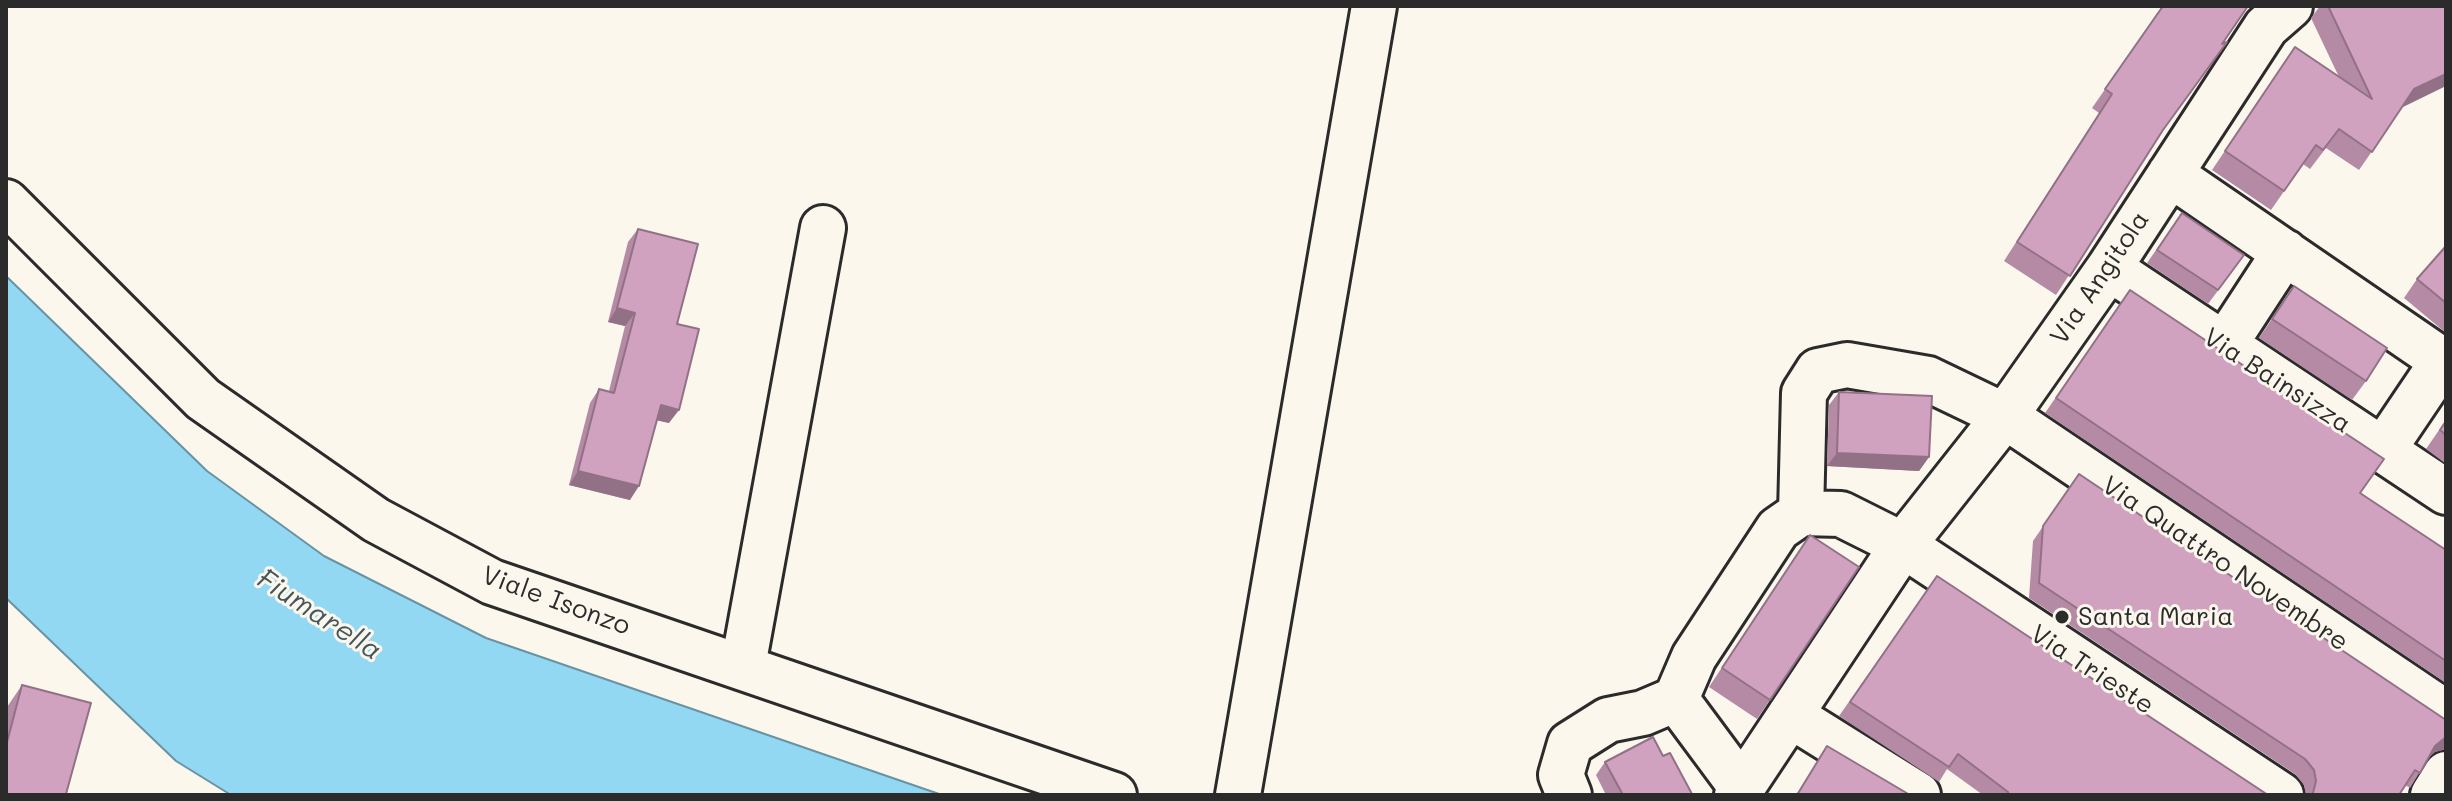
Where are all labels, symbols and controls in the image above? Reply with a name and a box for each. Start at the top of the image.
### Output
street label: Via Angitola [2044,205,2156,351]
street label: Via Bainsizza [2197,322,2357,440]
street label: Via Quattro Novembre [2096,470,2354,658]
street label: Viale Isonzo [478,560,634,642]
water label: Fiumarella [250,562,388,668]
place label: Santa Maria [2078,601,2233,633]
marker: Santa Maria [2053,608,2071,626]
street label: Via Trieste [2024,619,2160,721]

